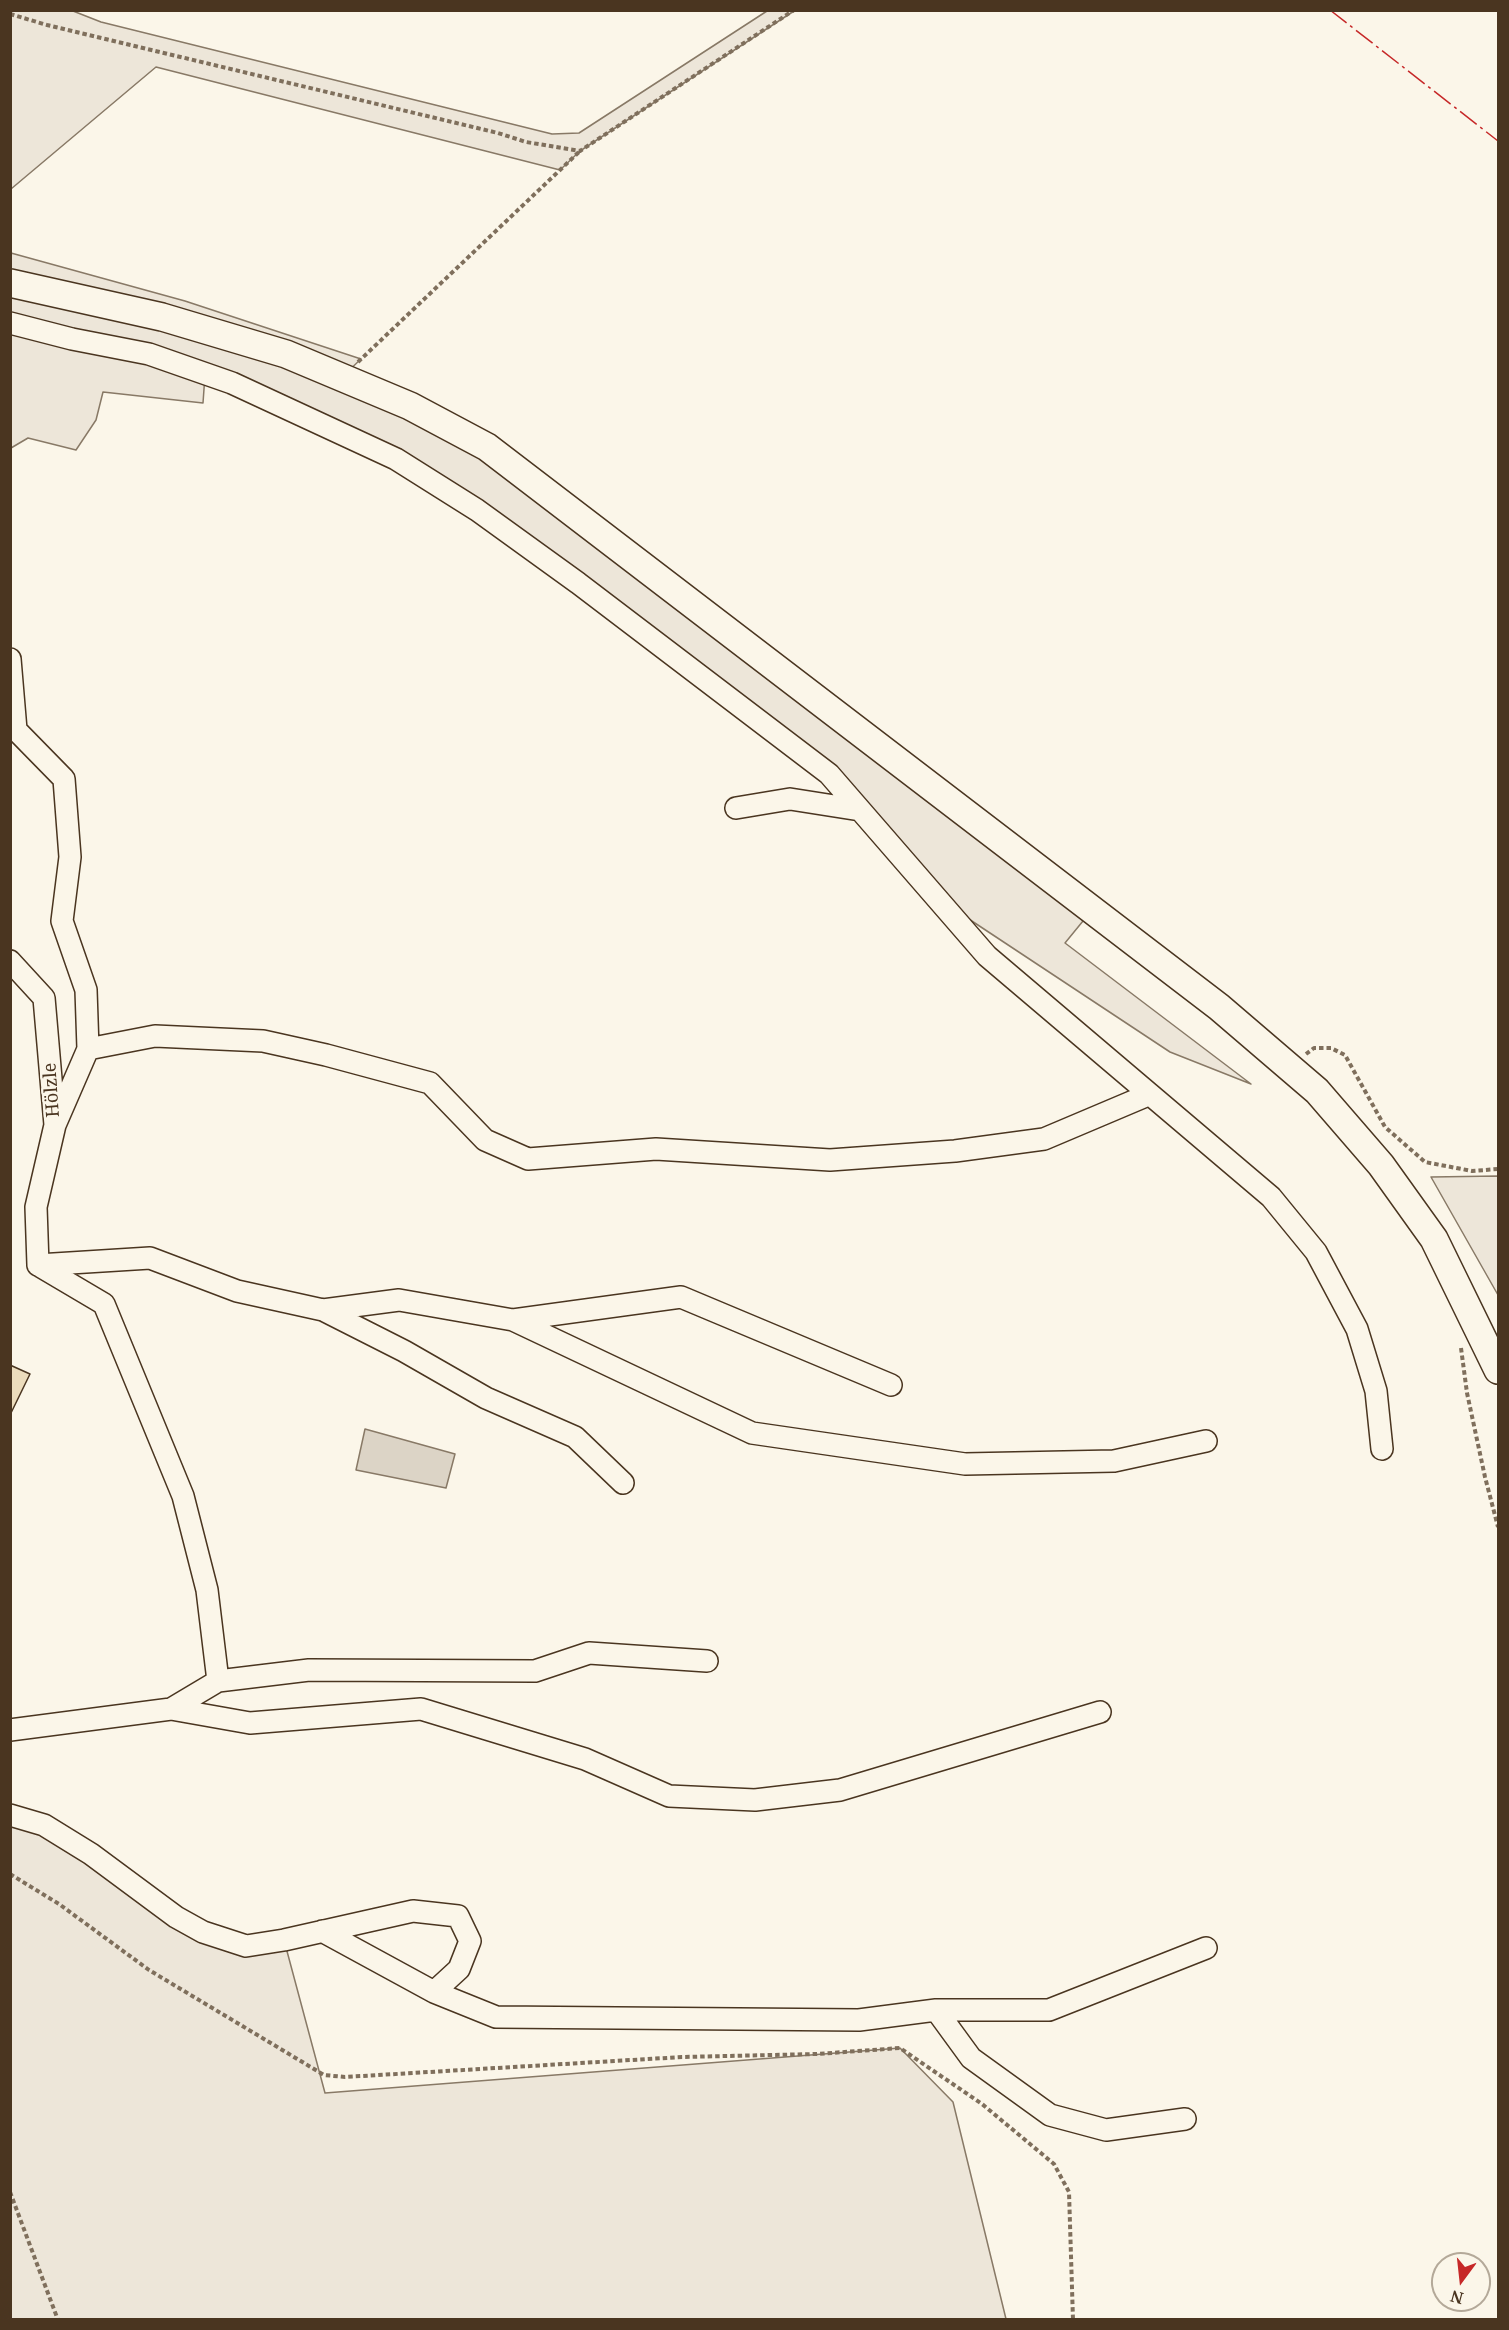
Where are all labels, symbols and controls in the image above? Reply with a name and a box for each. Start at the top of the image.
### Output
street label: Hölzle [39,1062,65,1118]
north arrow [1431,2252,1491,2312]
text: N [1448,2285,1466,2310]

